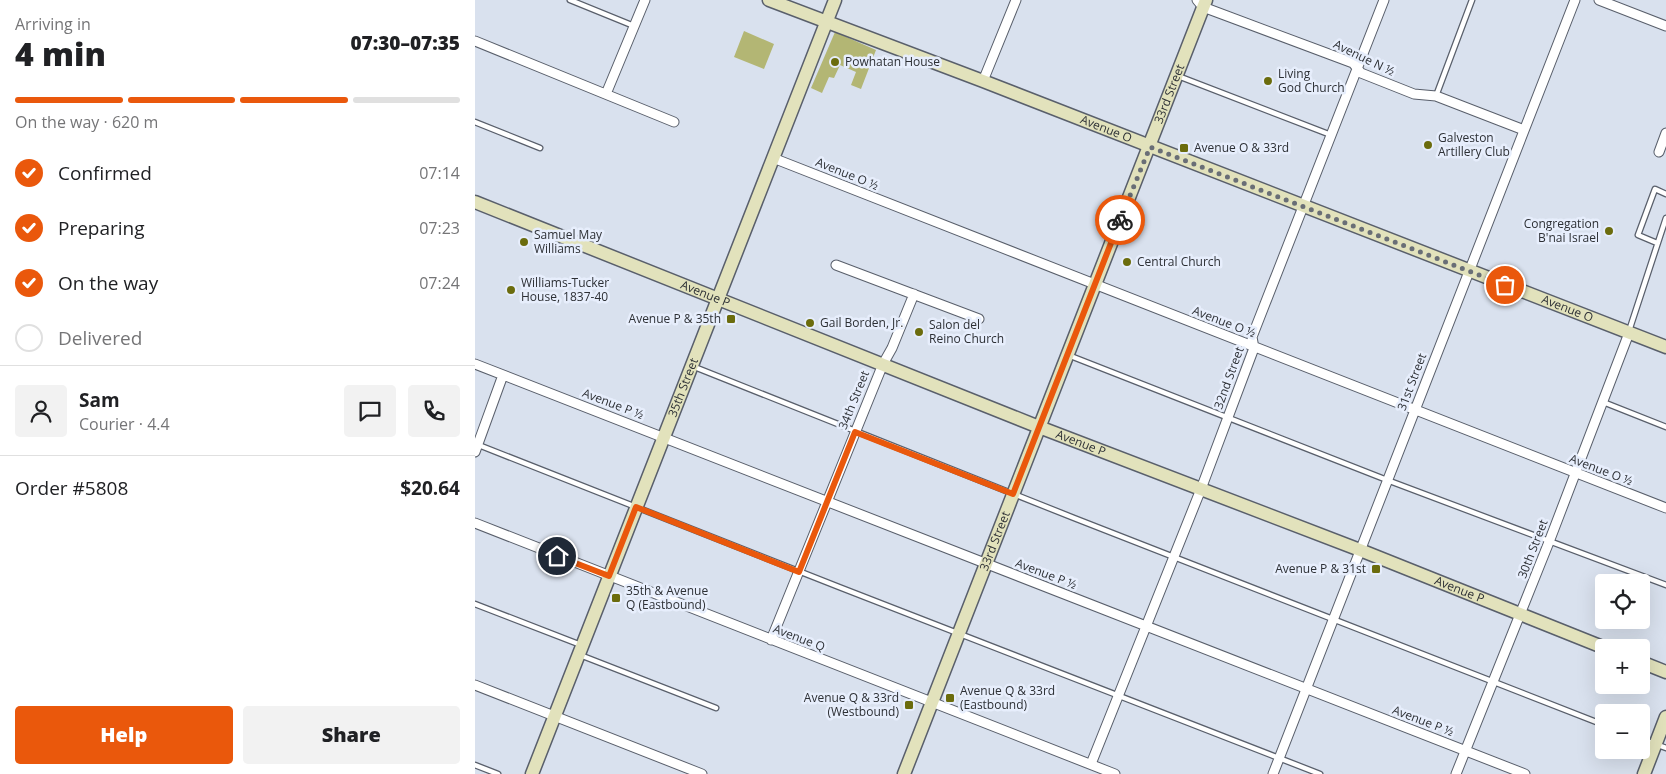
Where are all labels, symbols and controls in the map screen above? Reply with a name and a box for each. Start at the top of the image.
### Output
text: Arriving in [15,13,91,35]
text: 07:30–07:35 [350,30,460,56]
text: 4 min [15,32,106,75]
street label: Avenue N ½ [1331,35,1398,80]
place label: Powhatan House [845,53,940,70]
marker: Powhatan House [829,56,841,68]
street label: 33rd Street [1150,61,1188,126]
place label: Living God Church [1278,65,1345,96]
marker: Living God Church [1262,75,1274,87]
text: On the way · 620 m [15,111,158,133]
street label: Avenue O [1078,111,1135,146]
place label: Galveston Artillery Club [1438,129,1510,160]
place label: Avenue O & 33rd [1194,139,1289,156]
marker: Galveston Artillery Club [1422,139,1434,151]
marker: Avenue O & 33rd [1178,142,1190,154]
street label: Avenue O ½ [813,153,881,194]
icon: check [15,159,43,187]
text: Confirmed [58,160,152,186]
text: 07:14 [419,162,460,184]
courier [1095,195,1145,245]
icon: bike [1106,206,1134,234]
icon: check [15,214,43,242]
text: Preparing [58,215,145,241]
place label: Congregation B'nai Israel [1524,215,1599,246]
text: 07:23 [419,217,460,239]
marker: Congregation B'nai Israel [1603,225,1615,237]
place label: Samuel May Williams [534,226,603,257]
marker: Samuel May Williams [518,236,530,248]
place label: Central Church [1137,253,1221,270]
marker: Central Church [1121,256,1133,268]
pin [1484,264,1526,306]
icon: check [15,269,43,297]
text: On the way [58,270,158,296]
icon: bag [1491,271,1519,299]
text: 07:24 [419,272,460,294]
place label: Williams-Tucker House, 1837-40 [521,274,609,305]
street label: Avenue P [678,276,733,311]
marker: Williams-Tucker House, 1837-40 [505,284,517,296]
street label: Avenue O [1539,290,1596,326]
street label: Avenue O ½ [1190,302,1258,341]
place label: Avenue P & 35th [629,310,721,327]
marker: Avenue P & 35th [725,313,737,325]
place label: Gail Borden, Jr. [820,314,903,331]
place label: Salon del Reino Church [929,316,1004,347]
marker: Gail Borden, Jr. [804,317,816,329]
text: Delivered [58,325,142,351]
marker: Salon del Reino Church [913,326,925,338]
street label: 32nd Street [1209,344,1248,411]
street label: 31st Street [1393,351,1430,413]
street label: 35th Street [664,355,702,419]
street label: 34th Street [834,368,873,432]
street label: Avenue P ½ [580,384,646,423]
button: person [15,385,67,437]
button: chat [344,385,396,437]
button: phone [408,385,460,437]
text: Sam [79,387,120,413]
text: Courier · 4.4 [79,413,170,435]
street label: Avenue P [1054,425,1108,460]
street label: Avenue O ½ [1567,450,1635,489]
text: Order #5808 [15,475,128,501]
text: $20.64 [400,475,460,501]
street label: 33rd Street [975,509,1014,573]
street label: 30th Street [1513,517,1552,581]
pin [536,535,578,577]
icon: home [543,542,571,570]
street label: Avenue P ½ [1013,554,1079,593]
place label: Avenue P & 31st [1275,560,1366,577]
marker: Avenue P & 31st [1370,563,1382,575]
street label: Avenue P [1432,572,1487,607]
map controls [1595,574,1650,759]
button: locate [1595,574,1650,629]
place label: 35th & Avenue Q (Eastbound) [626,582,708,613]
marker: 35th & Avenue Q (Eastbound) [610,592,622,604]
street label: Avenue Q [771,620,828,655]
button: + [1595,639,1650,694]
place label: Avenue Q & 33rd (Eastbound) [960,682,1055,713]
place label: Avenue Q & 33rd (Westbound) [804,689,899,720]
marker: Avenue Q & 33rd (Eastbound) [944,692,956,704]
marker: Avenue Q & 33rd (Westbound) [903,699,915,711]
street label: Avenue P ½ [1390,701,1456,740]
button: − [1595,704,1650,759]
button: Help [15,706,233,764]
button: Share [243,706,460,764]

